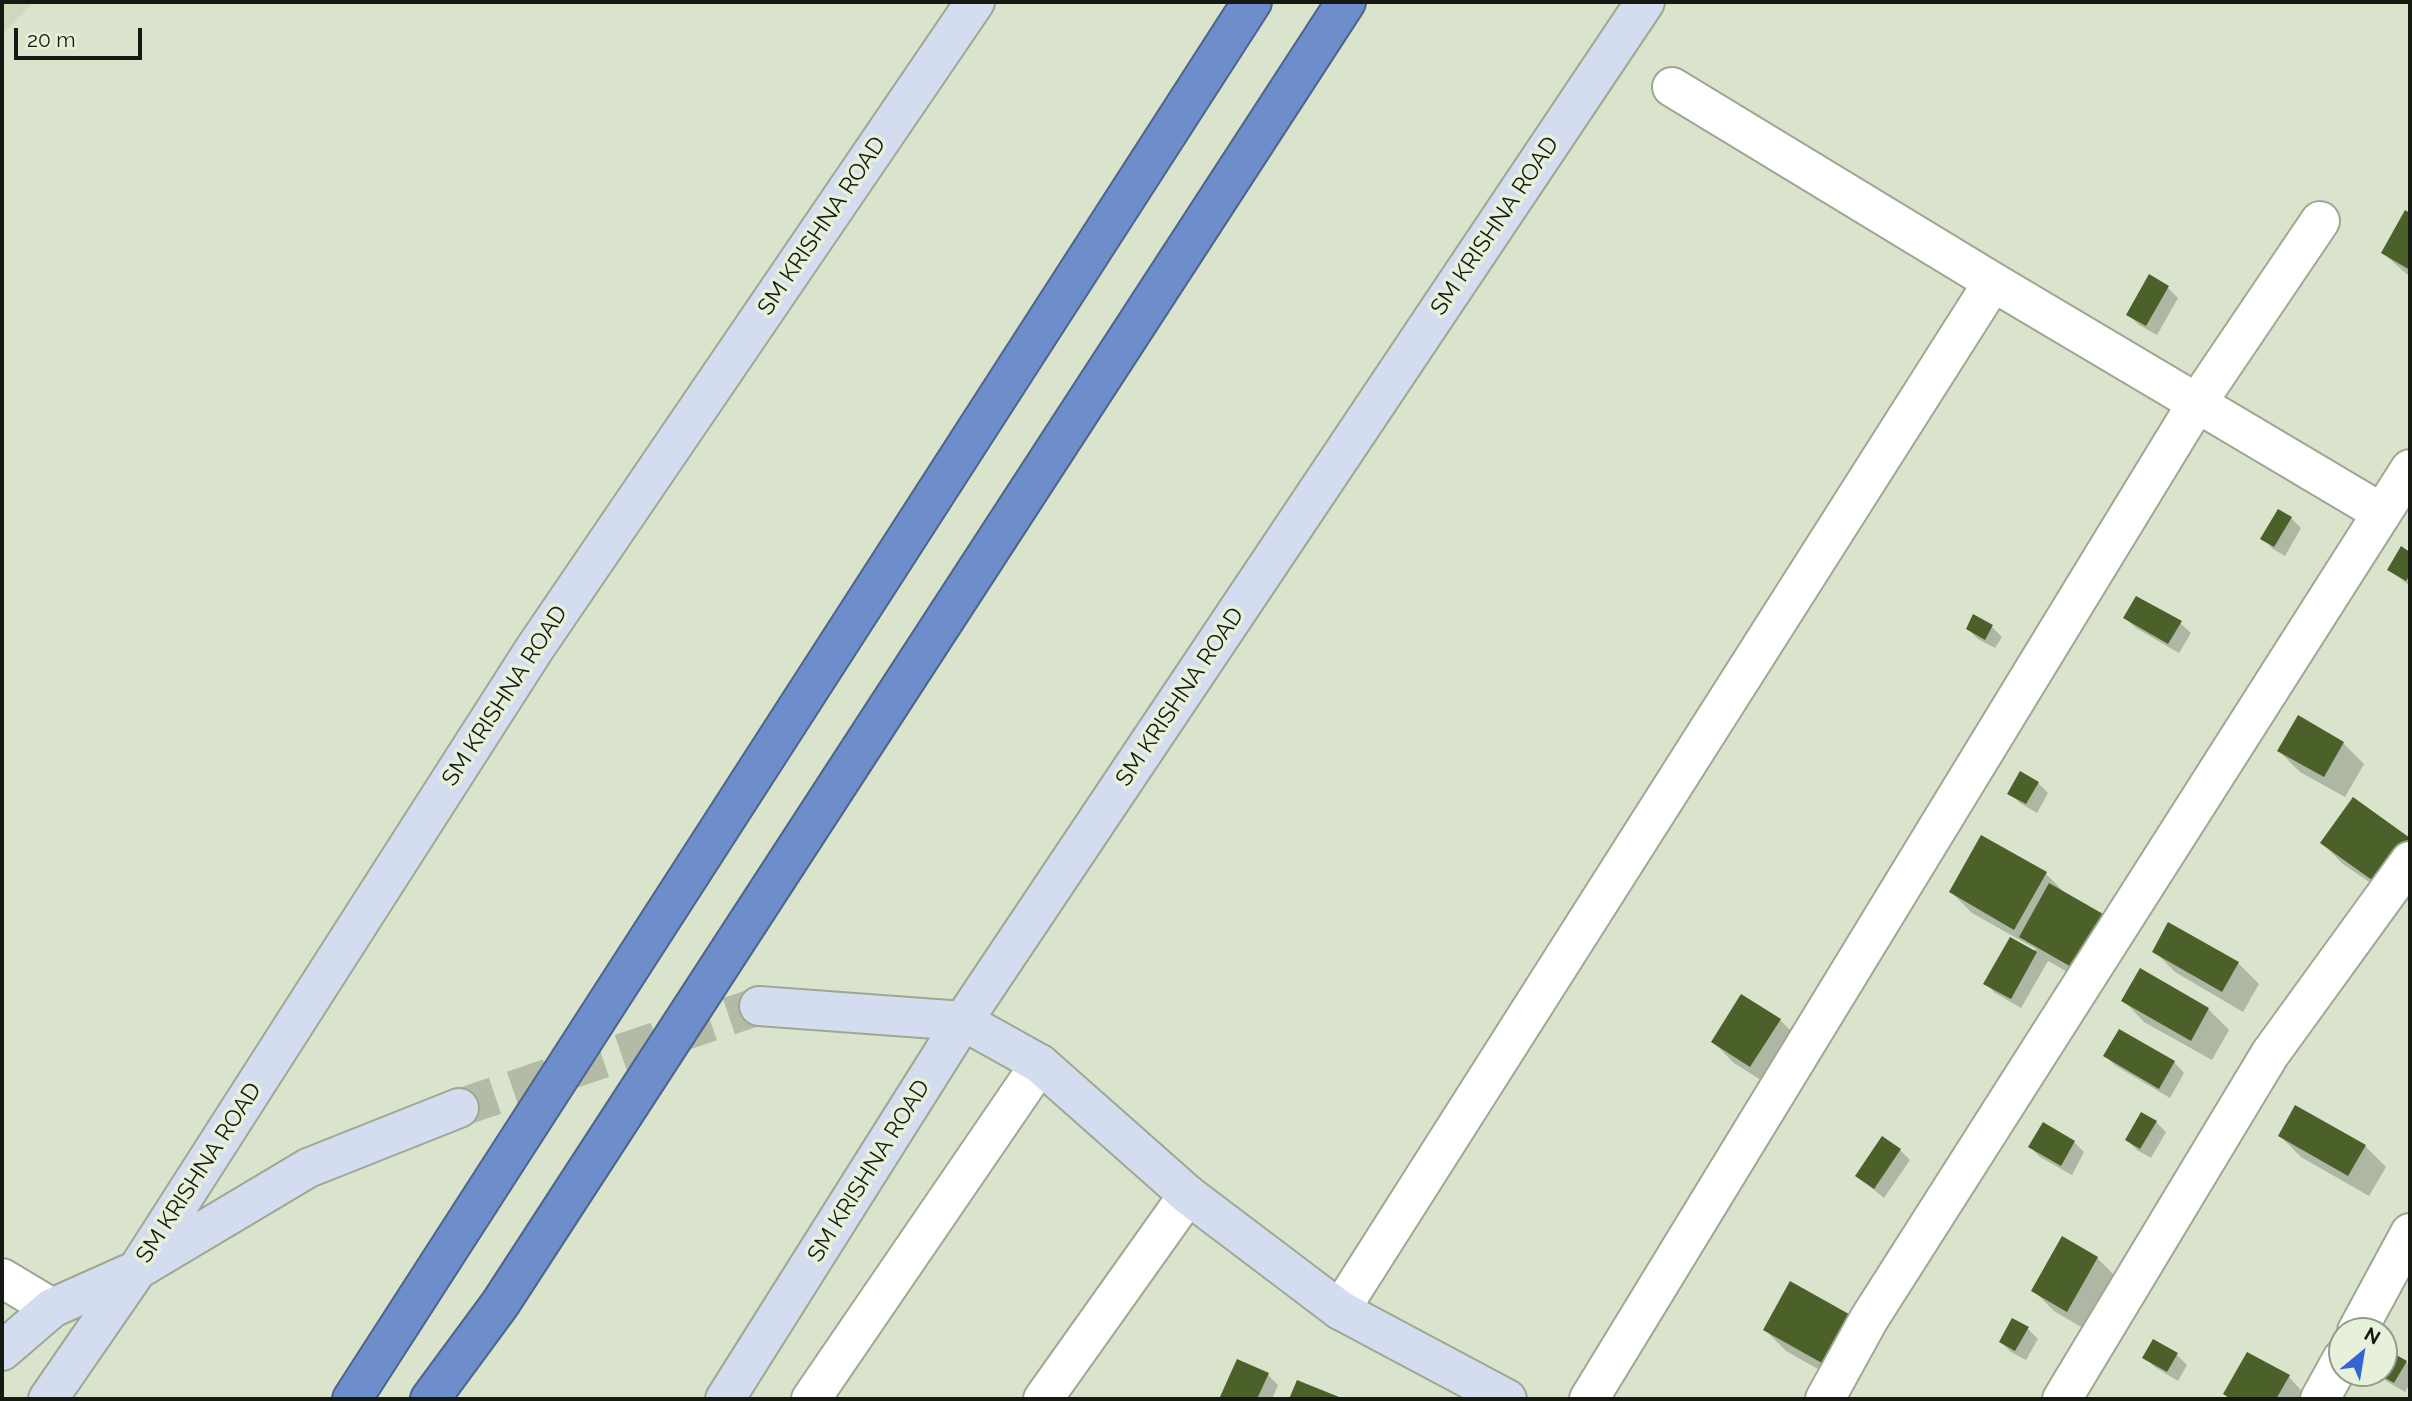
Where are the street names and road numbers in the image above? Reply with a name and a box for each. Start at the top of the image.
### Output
street label: SM KRISHNA ROAD [752,132,892,320]
street label: SM KRISHNA ROAD [1425,132,1565,320]
street label: SM KRISHNA ROAD [436,601,574,791]
street label: SM KRISHNA ROAD [1110,603,1250,791]
street label: SM KRISHNA ROAD [802,1075,936,1267]
street label: SM KRISHNA ROAD [130,1078,268,1268]

